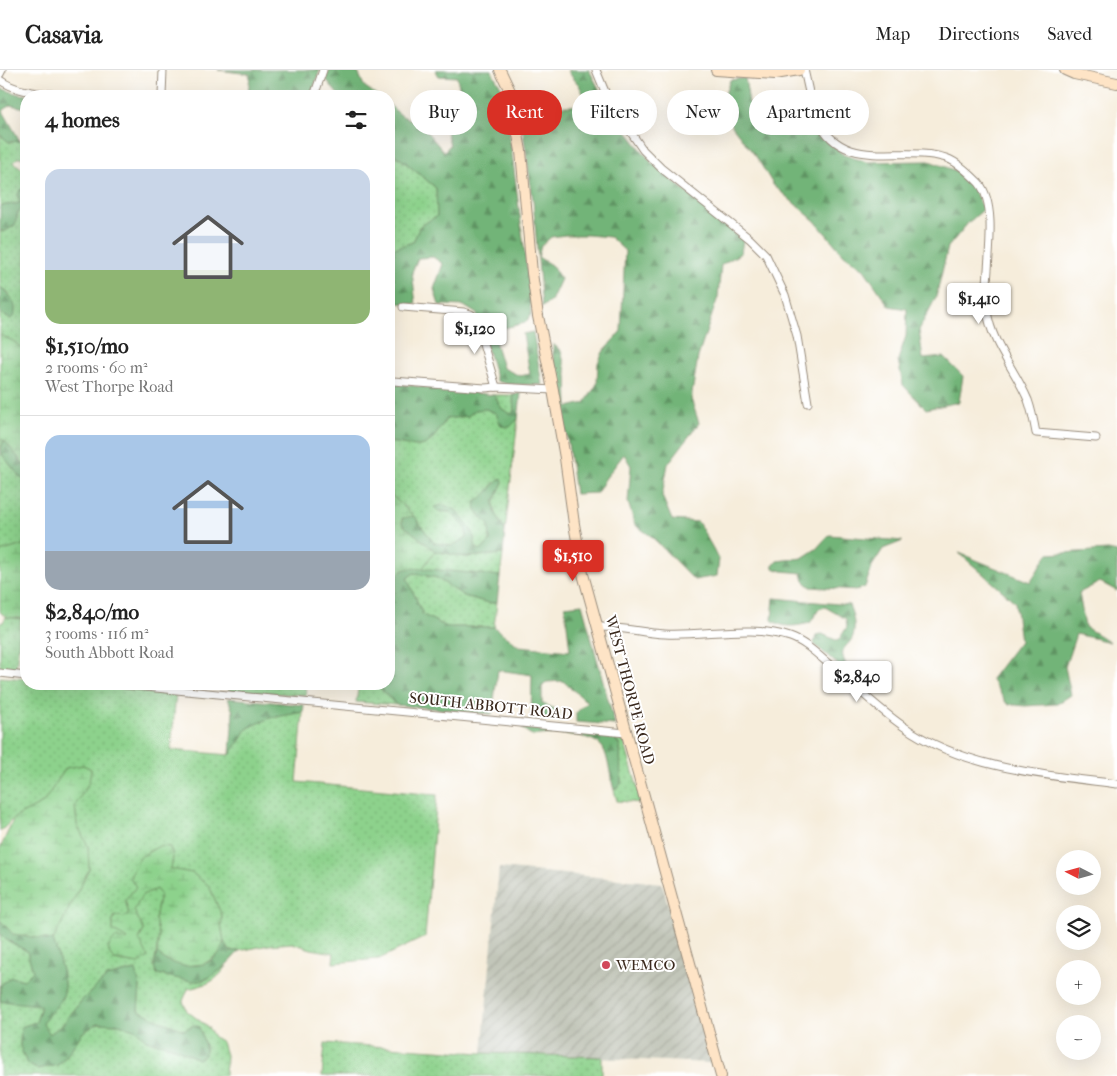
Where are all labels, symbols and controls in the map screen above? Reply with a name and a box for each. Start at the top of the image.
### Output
text: Casavia [25,21,102,49]
text: Map [876,24,910,45]
text: Directions [938,24,1019,45]
text: Saved [1047,24,1092,45]
chip: Buy [410,90,477,135]
chip: Rent [487,90,562,135]
chip: Filters [572,90,657,135]
chip: New [667,90,739,135]
chip: Apartment [749,90,869,135]
icon: filters [342,106,370,134]
text: 4 homes [45,108,120,132]
icon: home [163,202,253,292]
pin: $1,410 [938,282,1020,325]
text: $1,410 [958,289,1000,308]
pin: $1,120 [434,312,516,355]
text: $1,120 [455,319,495,338]
text: $1,510/mo [45,334,129,358]
text: 2 rooms · 60 m² [45,358,148,377]
text: West Thorpe Road [45,377,174,396]
icon: home [163,467,253,557]
pin: $1,510 [532,540,614,582]
text: $1,510 [554,546,592,565]
text: $2,840/mo [45,600,139,624]
street label: WEST THORPE ROAD [601,612,659,767]
text: 3 rooms · 116 m² [45,624,148,643]
text: South Abbott Road [45,643,174,662]
pin: $2,840 [816,660,898,703]
text: $2,840 [834,667,880,686]
street label: SOUTH ABBOTT ROAD [408,688,574,724]
north arrow [1056,850,1101,895]
map controls [1056,850,1101,1060]
button: layers [1056,905,1101,950]
place label: WEMCO [615,956,676,974]
marker: WEMCO [600,959,612,971]
button: + [1056,960,1101,1005]
button: − [1056,1015,1101,1060]

